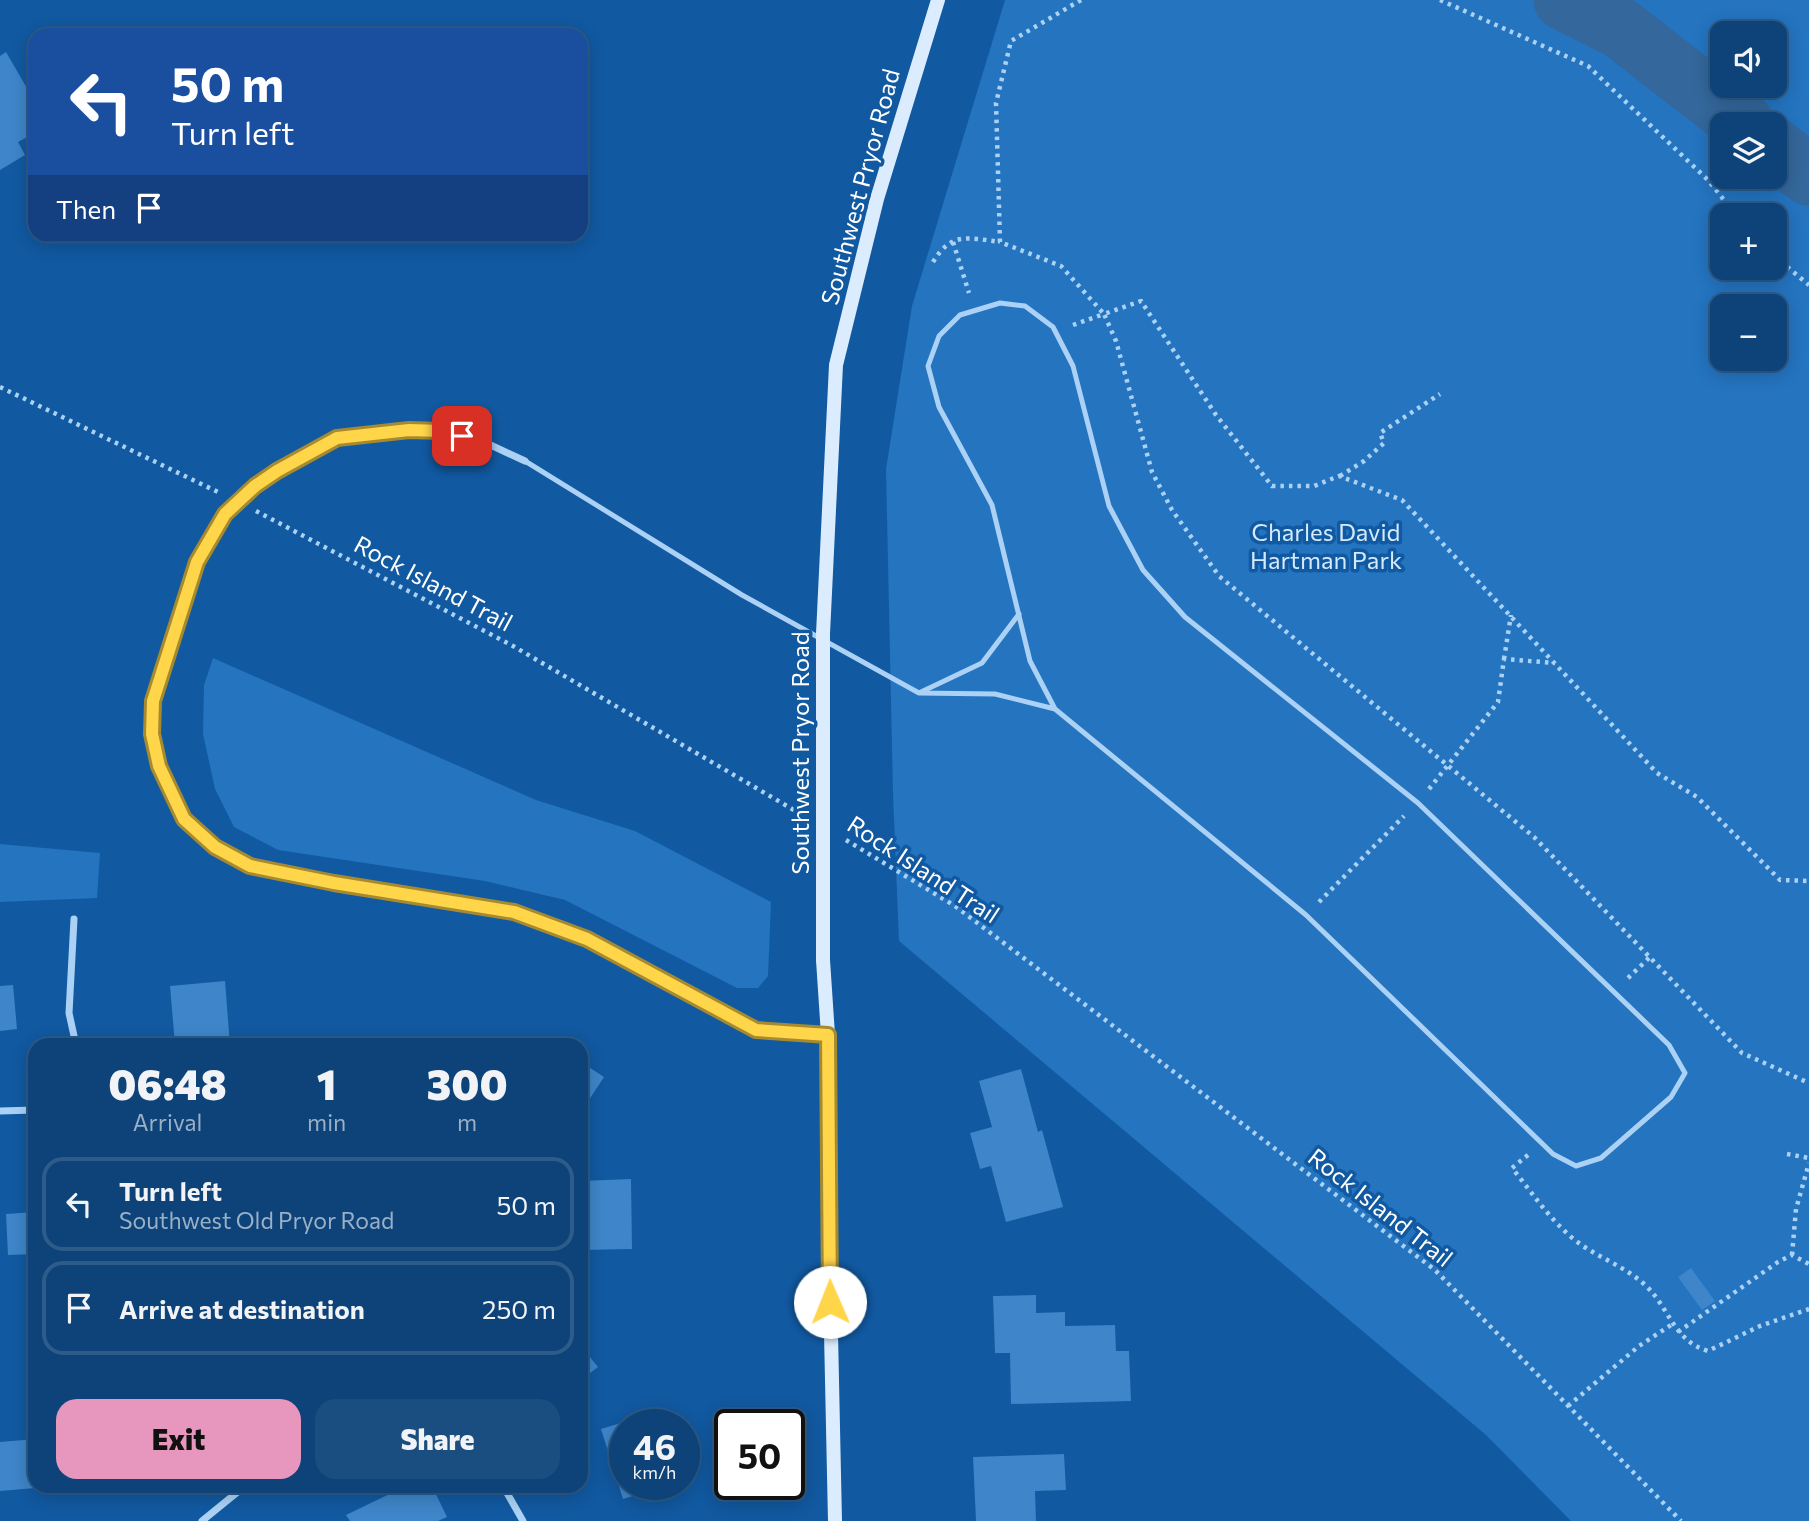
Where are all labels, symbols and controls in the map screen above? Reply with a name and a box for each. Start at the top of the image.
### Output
map controls [1710,21,1787,371]
button: sound [1710,21,1787,98]
text: 50 m [171,52,284,112]
icon: left [56,56,147,147]
street label: Southwest Pryor Road [814,65,905,308]
text: Turn left [171,112,295,152]
button: layers [1710,112,1787,189]
icon: arrive [130,189,168,227]
text: Then [56,193,116,224]
button: + [1710,203,1787,280]
button: − [1710,294,1787,371]
pin [432,406,492,466]
icon: arrive [443,417,481,455]
park label: Charles David Hartman Park [1250,517,1402,574]
street label: Rock Island Trail [350,529,518,637]
street label: Southwest Pryor Road [785,631,814,875]
street label: Rock Island Trail [842,809,1005,929]
text: 06:48 [108,1057,227,1109]
text: 1 [317,1057,336,1109]
text: 300 [427,1057,508,1109]
text: Arrival [133,1108,202,1136]
text: min [307,1108,346,1136]
text: m [457,1108,477,1136]
street label: Rock Island Trail [1303,1141,1459,1272]
text: Turn left [119,1175,222,1206]
icon: left [60,1185,98,1223]
text: 50 m [496,1189,556,1220]
text: Southwest Old Pryor Road [119,1206,394,1234]
position arrow [793,1265,867,1339]
icon: arrive [60,1289,98,1327]
text: Arrive at destination [119,1293,365,1324]
text: 250 m [482,1293,556,1324]
button: Exit [56,1399,301,1479]
button: Share [315,1399,560,1479]
speed limit sign: 50 [714,1409,805,1500]
text: 46 [633,1424,676,1467]
text: km/h [633,1461,676,1483]

